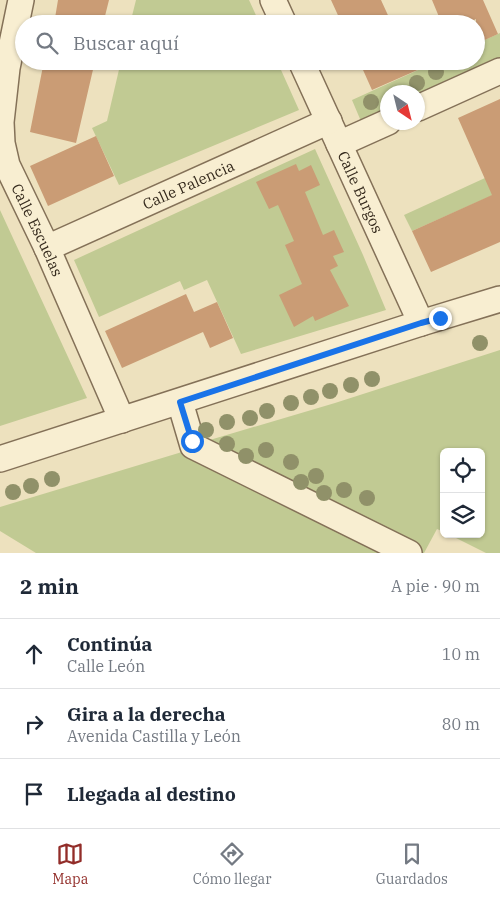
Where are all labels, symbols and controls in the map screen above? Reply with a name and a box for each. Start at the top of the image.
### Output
search box [15,15,485,70]
icon: search [33,29,61,57]
text: Buscar aquí [73,31,179,55]
north arrow [380,85,425,130]
street label: Calle Burgos [334,148,388,236]
street label: Calle Palencia [139,155,237,213]
street label: Calle Escuelas [8,180,68,279]
route end [429,307,452,330]
route start [181,430,204,453]
map controls [440,448,485,538]
button: locate [440,448,485,493]
button: layers [440,493,485,538]
text: 2 min [20,572,79,600]
text: A pie · 90 m [391,576,480,596]
text: Continúa [67,632,152,656]
icon: ahead [20,640,48,668]
text: 10 m [442,644,480,664]
text: Calle León [67,656,145,676]
text: Gira a la derecha [67,702,226,726]
icon: right [20,710,48,738]
text: 80 m [442,714,480,734]
text: Avenida Castilla y León [67,726,241,746]
icon: arrive [20,780,48,808]
text: Llegada al destino [67,782,236,806]
tab: Mapa [52,840,88,888]
tab: Cómo llegar [193,840,271,888]
tab: Guardados [376,840,448,888]

